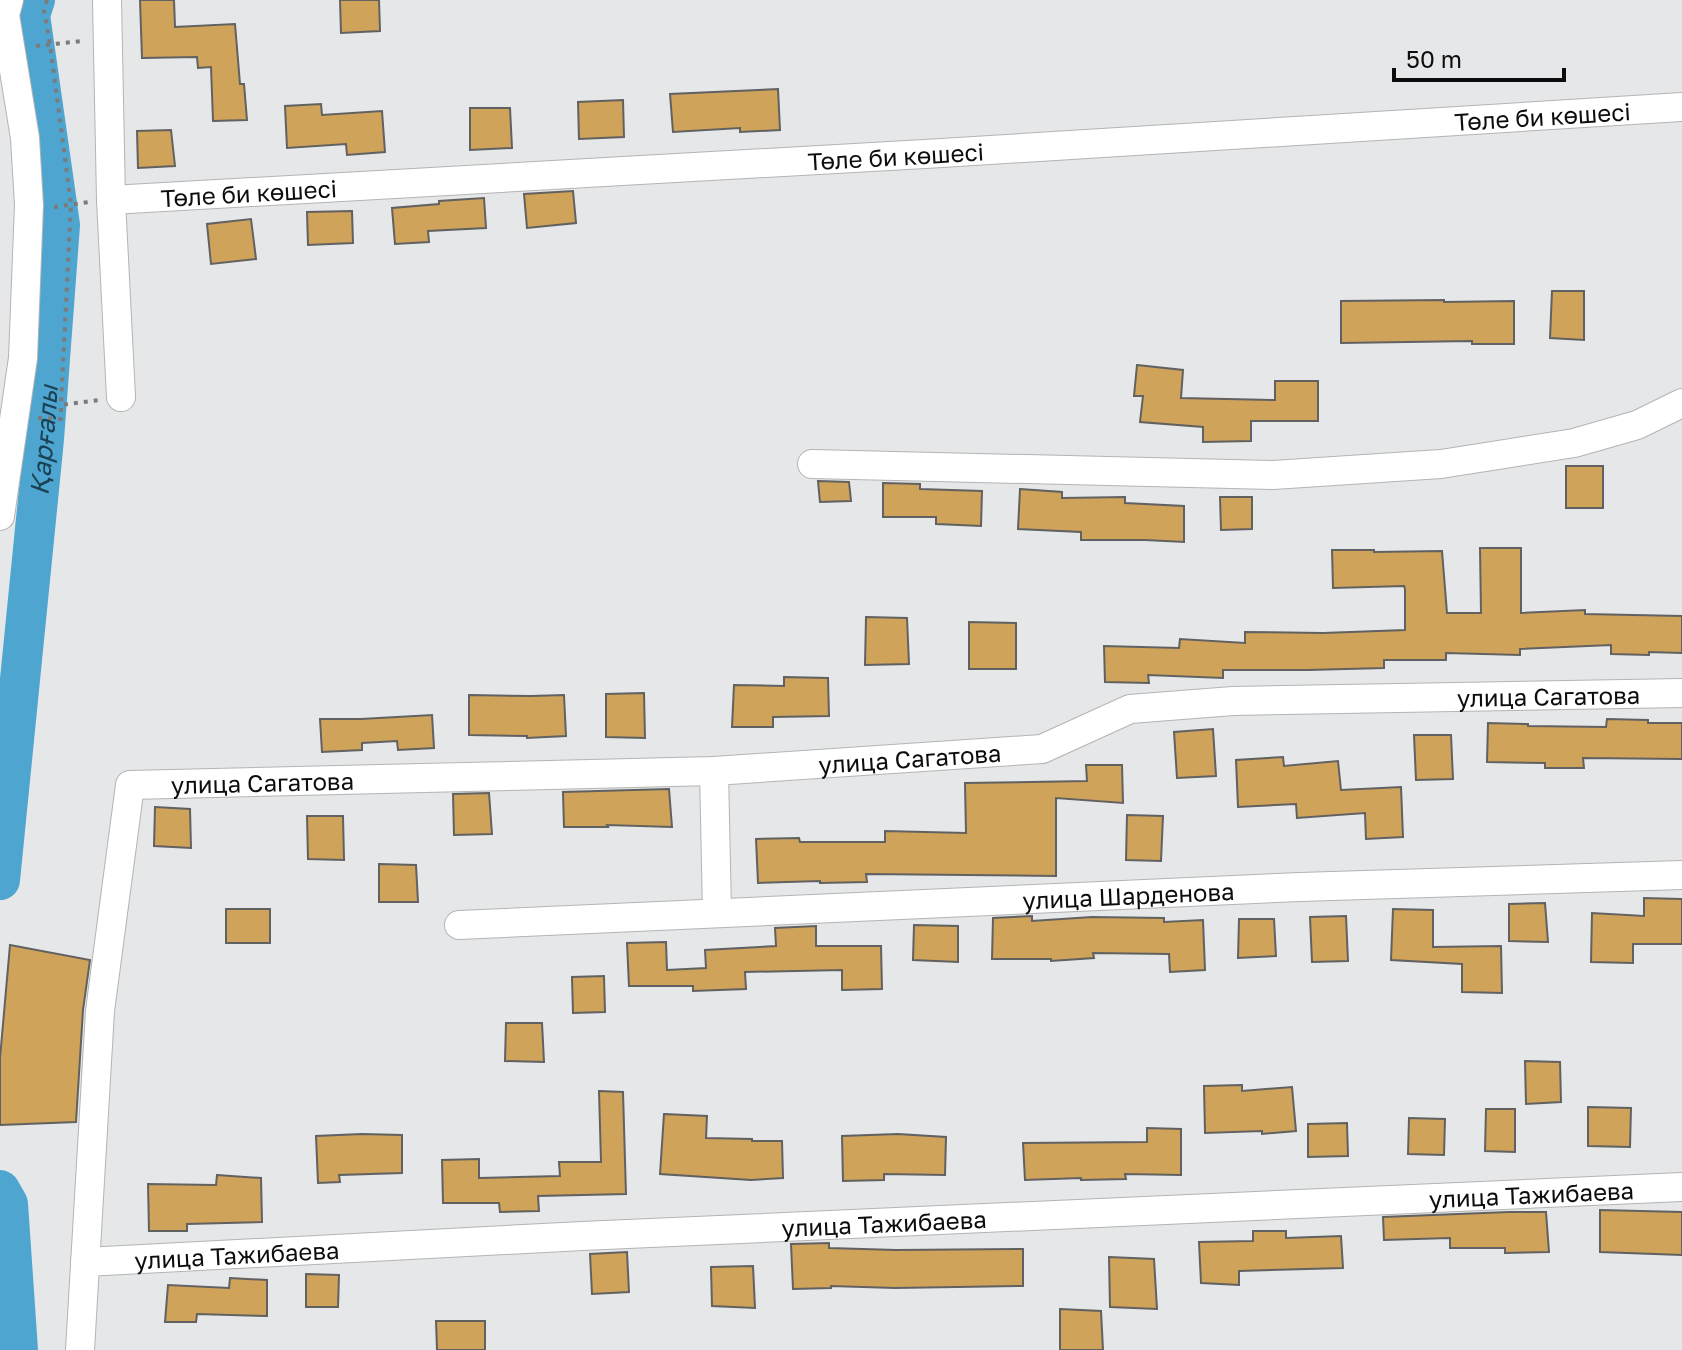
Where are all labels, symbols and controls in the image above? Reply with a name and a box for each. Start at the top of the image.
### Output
scale bar [1394,32,1564,82]
text: 50 m [1406,44,1462,73]
street label: Төле би көшесі [1454,96,1631,136]
street label: Төле би көшесі [807,136,985,175]
street label: Төле би көшесі [160,173,338,212]
water label: Қарғалы [23,382,64,497]
street label: улица Сагатова [1457,679,1640,712]
street label: улица Сагатова [817,737,1002,778]
street label: улица Сагатова [170,765,354,799]
street label: улица Шарденова [1022,875,1235,914]
street label: улица Тажибаева [1428,1175,1635,1213]
street label: улица Тажибаева [781,1203,987,1242]
street label: улица Тажибаева [133,1234,340,1274]

